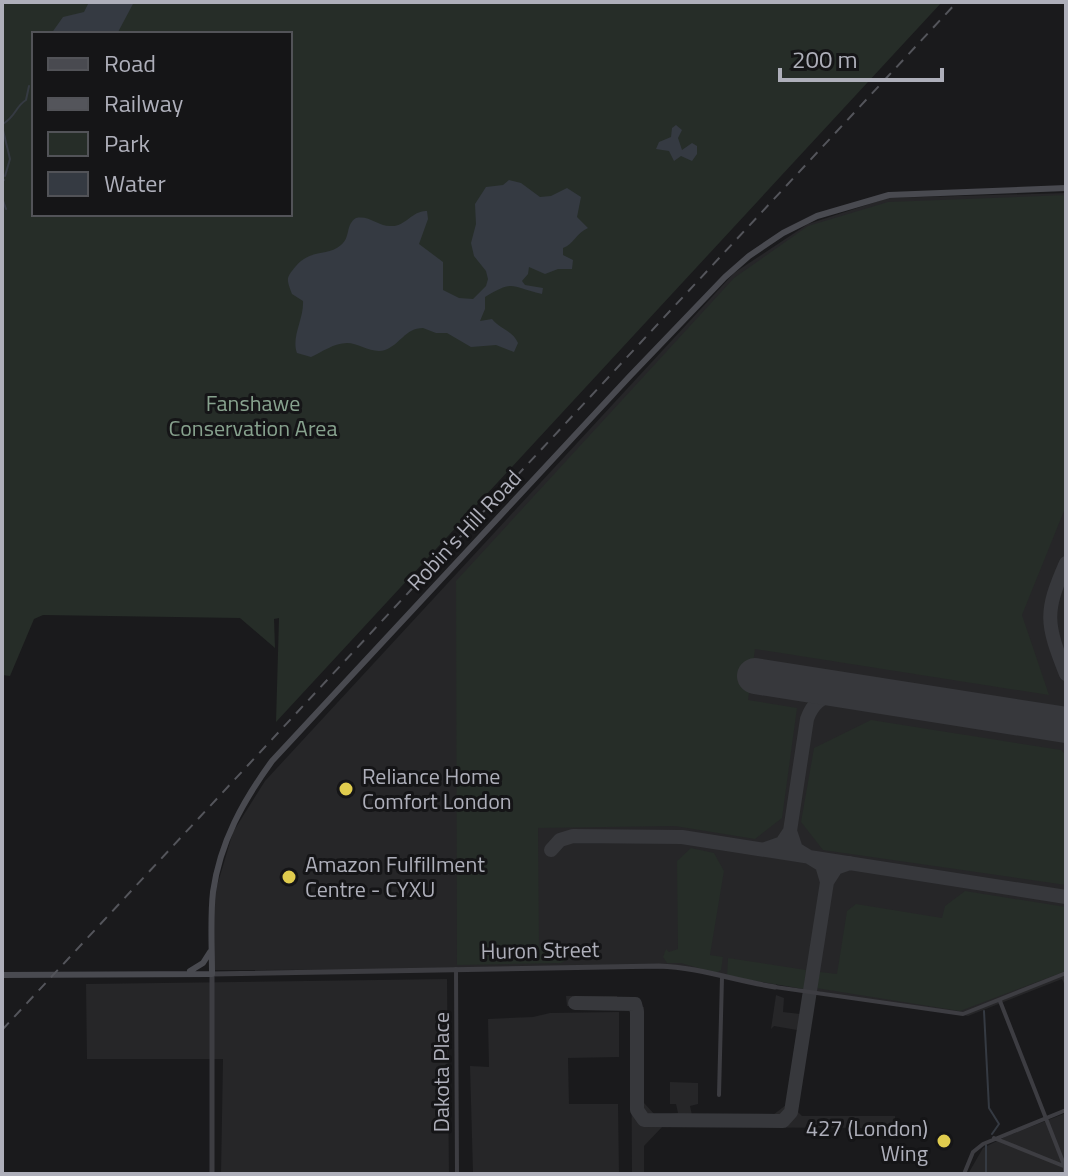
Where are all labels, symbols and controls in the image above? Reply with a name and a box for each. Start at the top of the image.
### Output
legend [32,32,292,216]
scale bar [780,32,942,82]
text: 200 m [792,41,858,77]
text: Road [104,45,156,81]
text: Railway [104,85,184,121]
text: Park [104,125,150,161]
text: Water [104,165,166,201]
park label: Fanshawe Conservation Area [168,386,338,445]
street label: Robin's Hill Road [399,462,529,598]
place label: Reliance Home Comfort London [362,759,512,818]
marker: Reliance Home Comfort London [337,780,355,798]
place label: Amazon Fulfillment Centre - CYXU [305,847,485,906]
marker: Amazon Fulfillment Centre - CYXU [280,868,298,886]
street label: Huron Street [480,932,600,968]
street label: Dakota Place [424,1012,458,1132]
place label: 427 (London) Wing [806,1111,928,1170]
marker: 427 (London) Wing [935,1132,953,1150]

